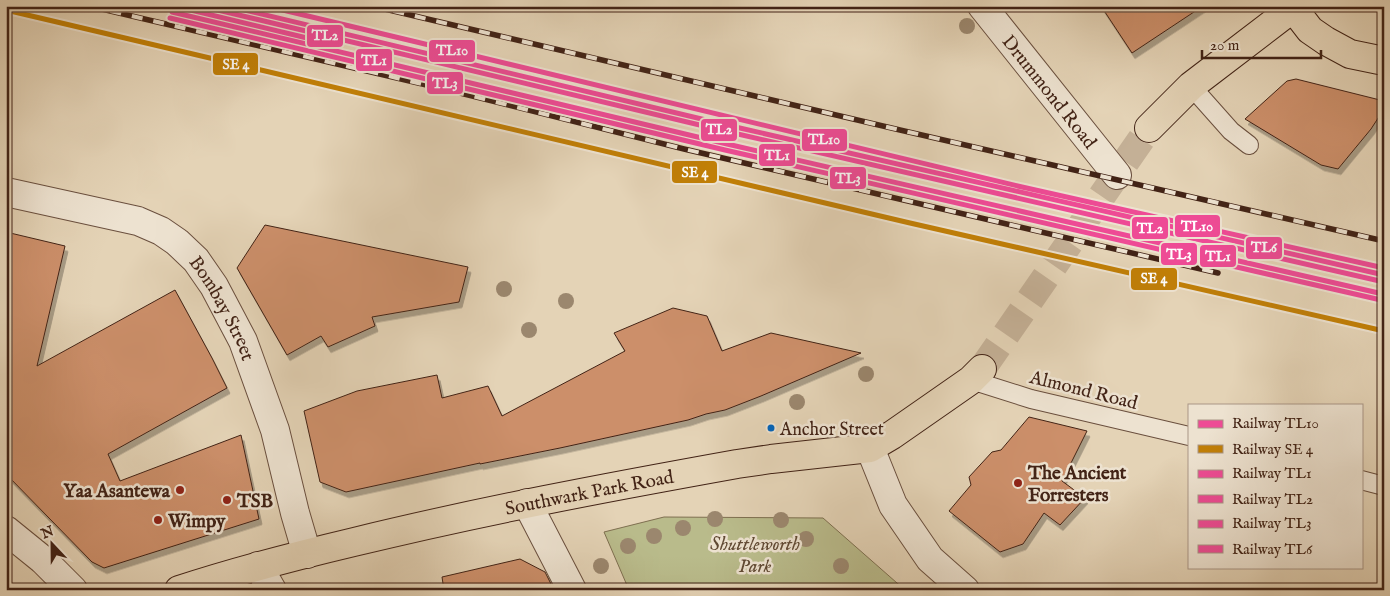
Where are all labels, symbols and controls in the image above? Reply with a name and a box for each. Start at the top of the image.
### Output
line badge: TL2 [306,24,344,48]
text: TL2 [311,27,339,45]
scale bar [1202,28,1321,60]
street label: Drummond Road [996,31,1102,155]
text: 20 m [1210,36,1240,55]
line badge: TL10 [428,39,476,63]
text: TL10 [435,42,468,60]
line badge: TL1 [355,48,393,72]
line badge: SE 4 [212,52,259,76]
text: TL1 [360,52,387,70]
text: SE 4 [223,56,251,74]
line badge: TL3 [426,71,464,95]
text: TL3 [431,75,458,93]
line badge: TL2 [700,118,738,142]
text: TL2 [705,121,733,139]
line badge: TL10 [801,128,848,152]
text: TL10 [807,131,840,149]
line badge: TL1 [758,143,796,167]
text: TL1 [763,147,790,165]
line badge: SE 4 [671,160,718,184]
text: SE 4 [682,164,710,182]
line badge: TL3 [829,166,867,190]
text: TL3 [834,170,861,188]
line badge: TL10 [1174,214,1221,238]
line badge: TL2 [1131,216,1169,240]
text: TL10 [1180,218,1213,236]
text: TL2 [1136,220,1164,238]
line badge: TL6 [1245,236,1283,260]
text: TL6 [1250,239,1278,257]
line badge: TL3 [1160,242,1198,266]
line badge: TL1 [1199,244,1237,268]
text: TL3 [1165,246,1192,264]
text: TL1 [1204,248,1231,266]
street label: Bombay Street [183,252,259,365]
line badge: SE 4 [1130,267,1178,291]
text: SE 4 [1141,270,1169,288]
street label: Almond Road [1026,366,1141,416]
legend [1188,404,1362,568]
text: Railway TL10 [1232,414,1319,433]
place label: Anchor Street [779,419,884,442]
marker: Anchor Street [766,423,776,433]
text: Railway SE 4 [1232,440,1314,459]
place label: The Ancient Forresters [1027,462,1127,508]
text: Railway TL1 [1232,464,1312,483]
street label: Southwark Park Road [503,466,677,522]
marker: The Ancient Forresters [1012,477,1024,489]
place label: Yaa Asantewa [63,480,171,504]
marker: Yaa Asantewa [174,484,186,496]
place label: TSB [236,490,274,514]
text: Railway TL2 [1232,490,1313,509]
marker: TSB [221,494,233,506]
place label: Wimpy [167,510,226,534]
marker: Wimpy [152,514,164,526]
text: Railway TL3 [1232,514,1312,533]
north arrow [28,518,78,568]
text: N [38,522,56,544]
park label: Shuttleworth Park [710,533,800,579]
text: Railway TL6 [1232,540,1313,559]

